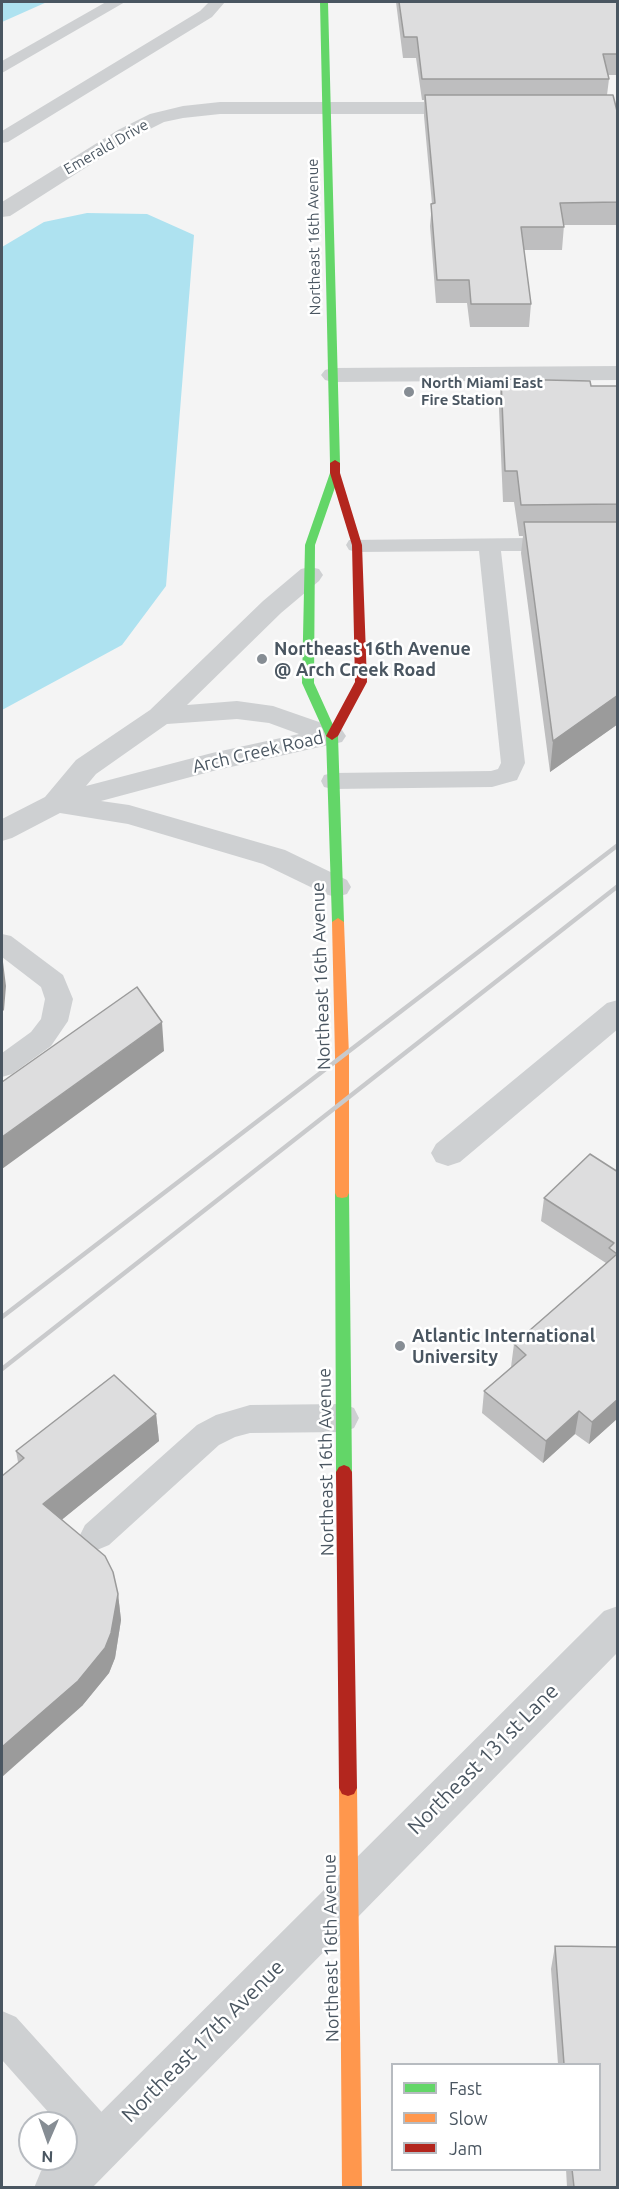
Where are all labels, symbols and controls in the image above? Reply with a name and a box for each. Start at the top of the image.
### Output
street label: Emerald Drive [61,116,151,178]
street label: Northeast 16th Avenue [304,158,324,316]
place label: North Miami East Fire Station [421,374,543,409]
marker: North Miami East Fire Station [402,385,416,399]
place label: Northeast 16th Avenue @ Arch Creek Road [274,638,471,680]
marker: Northeast 16th Avenue @ Arch Creek Road [255,652,269,666]
street label: Arch Creek Road [190,726,326,778]
street label: Northeast 16th Avenue [307,882,335,1070]
place label: Atlantic International University [412,1325,595,1368]
marker: Atlantic International University [393,1339,407,1353]
street label: Northeast 16th Avenue [314,1368,338,1556]
street label: Northeast 131st Lane [402,1678,564,1840]
street label: Northeast 16th Avenue [319,1854,343,2042]
street label: Northeast 17th Avenue [116,1954,290,2128]
legend [391,2063,601,2171]
text: Fast [449,2078,482,2098]
text: Slow [449,2108,488,2128]
north arrow [18,2111,78,2171]
text: Jam [449,2138,483,2158]
text: N [41,2148,54,2166]

